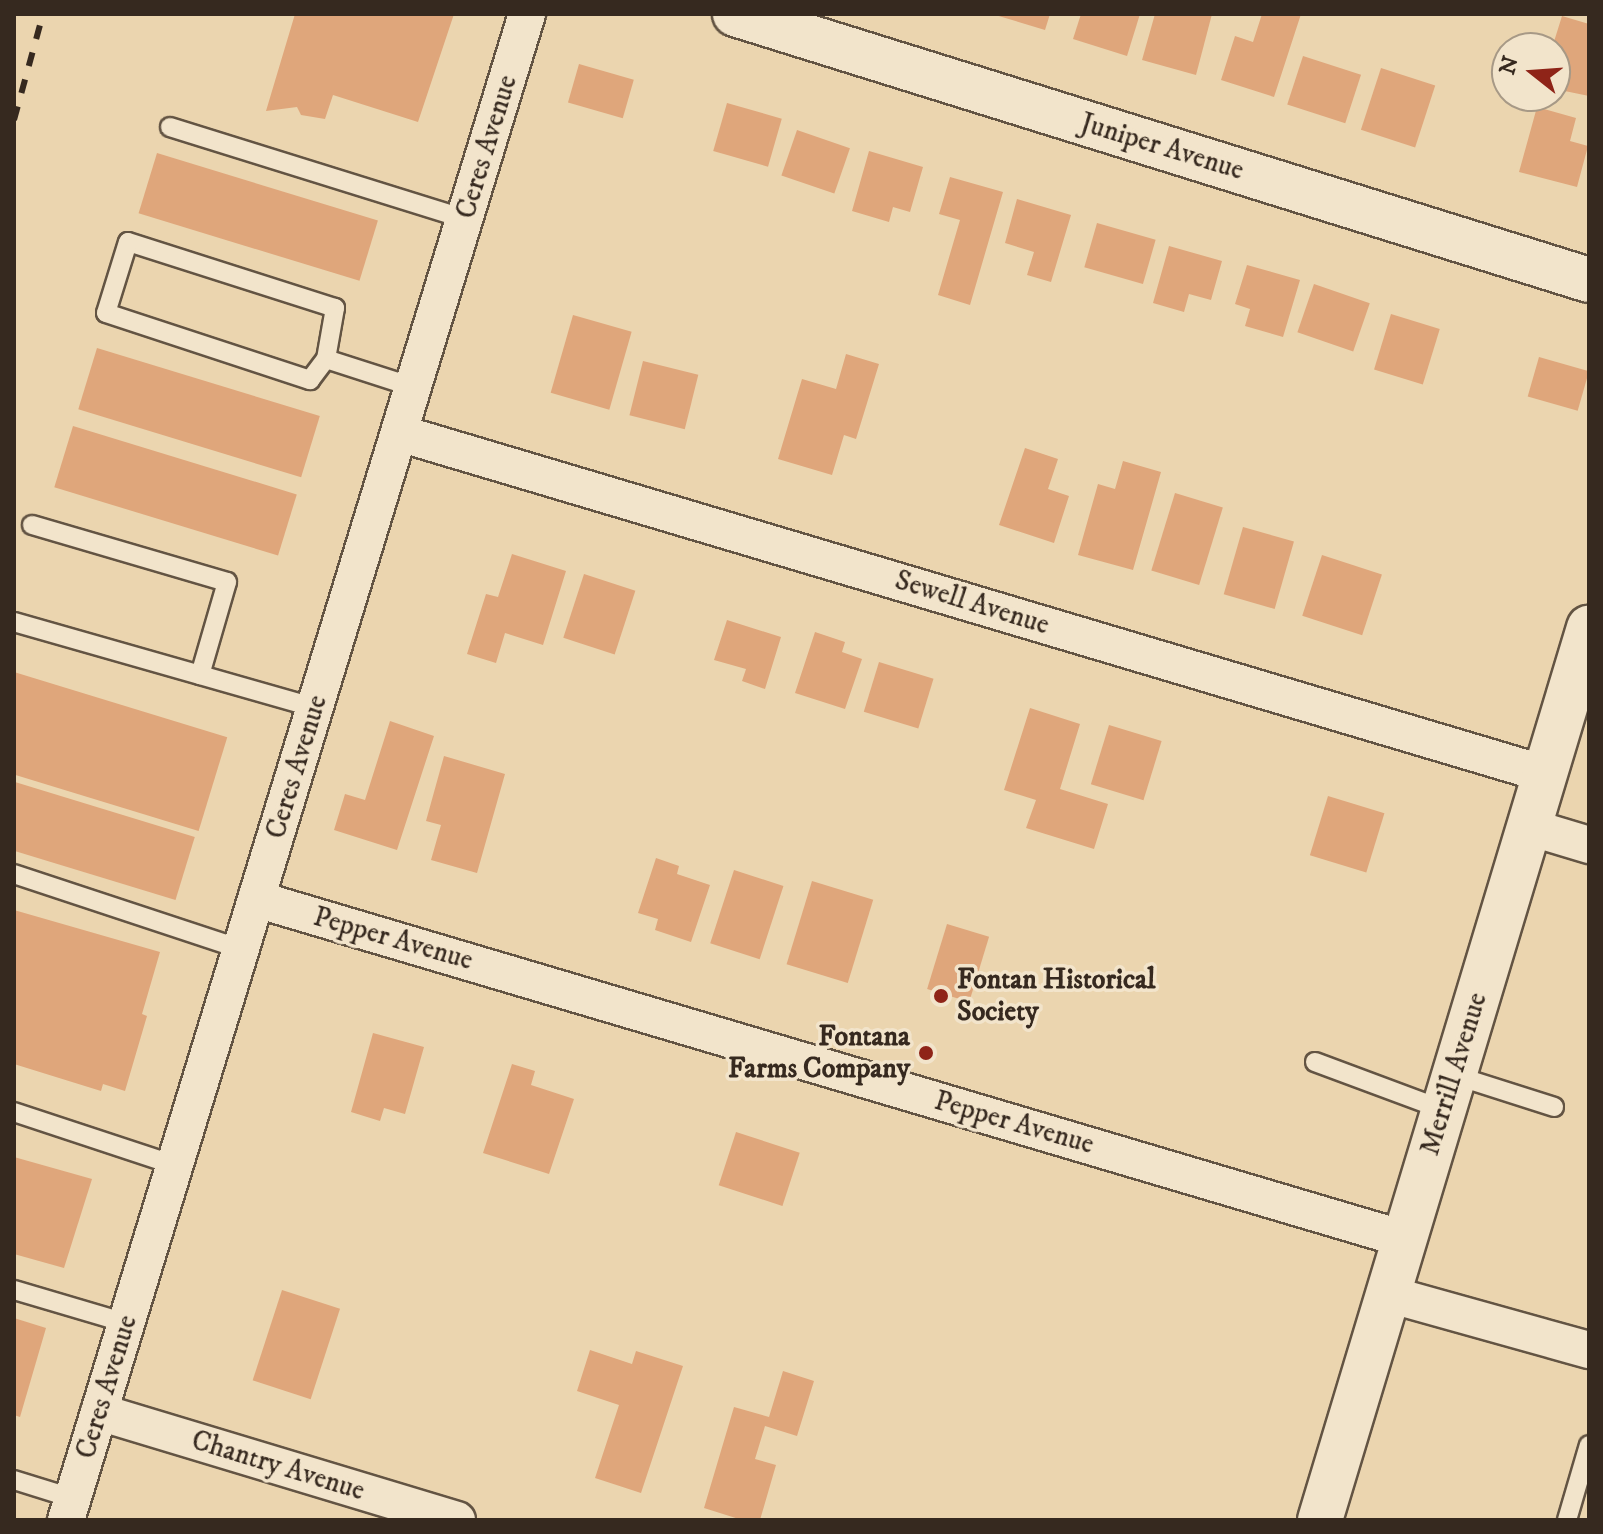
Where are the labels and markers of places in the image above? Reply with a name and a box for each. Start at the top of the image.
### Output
place label: Fontan Historical Society [957,963,1155,1029]
marker: Fontan Historical Society [932,987,950,1005]
place label: Fontana Farms Company [728,1020,910,1086]
marker: Fontana Farms Company [917,1044,935,1062]

